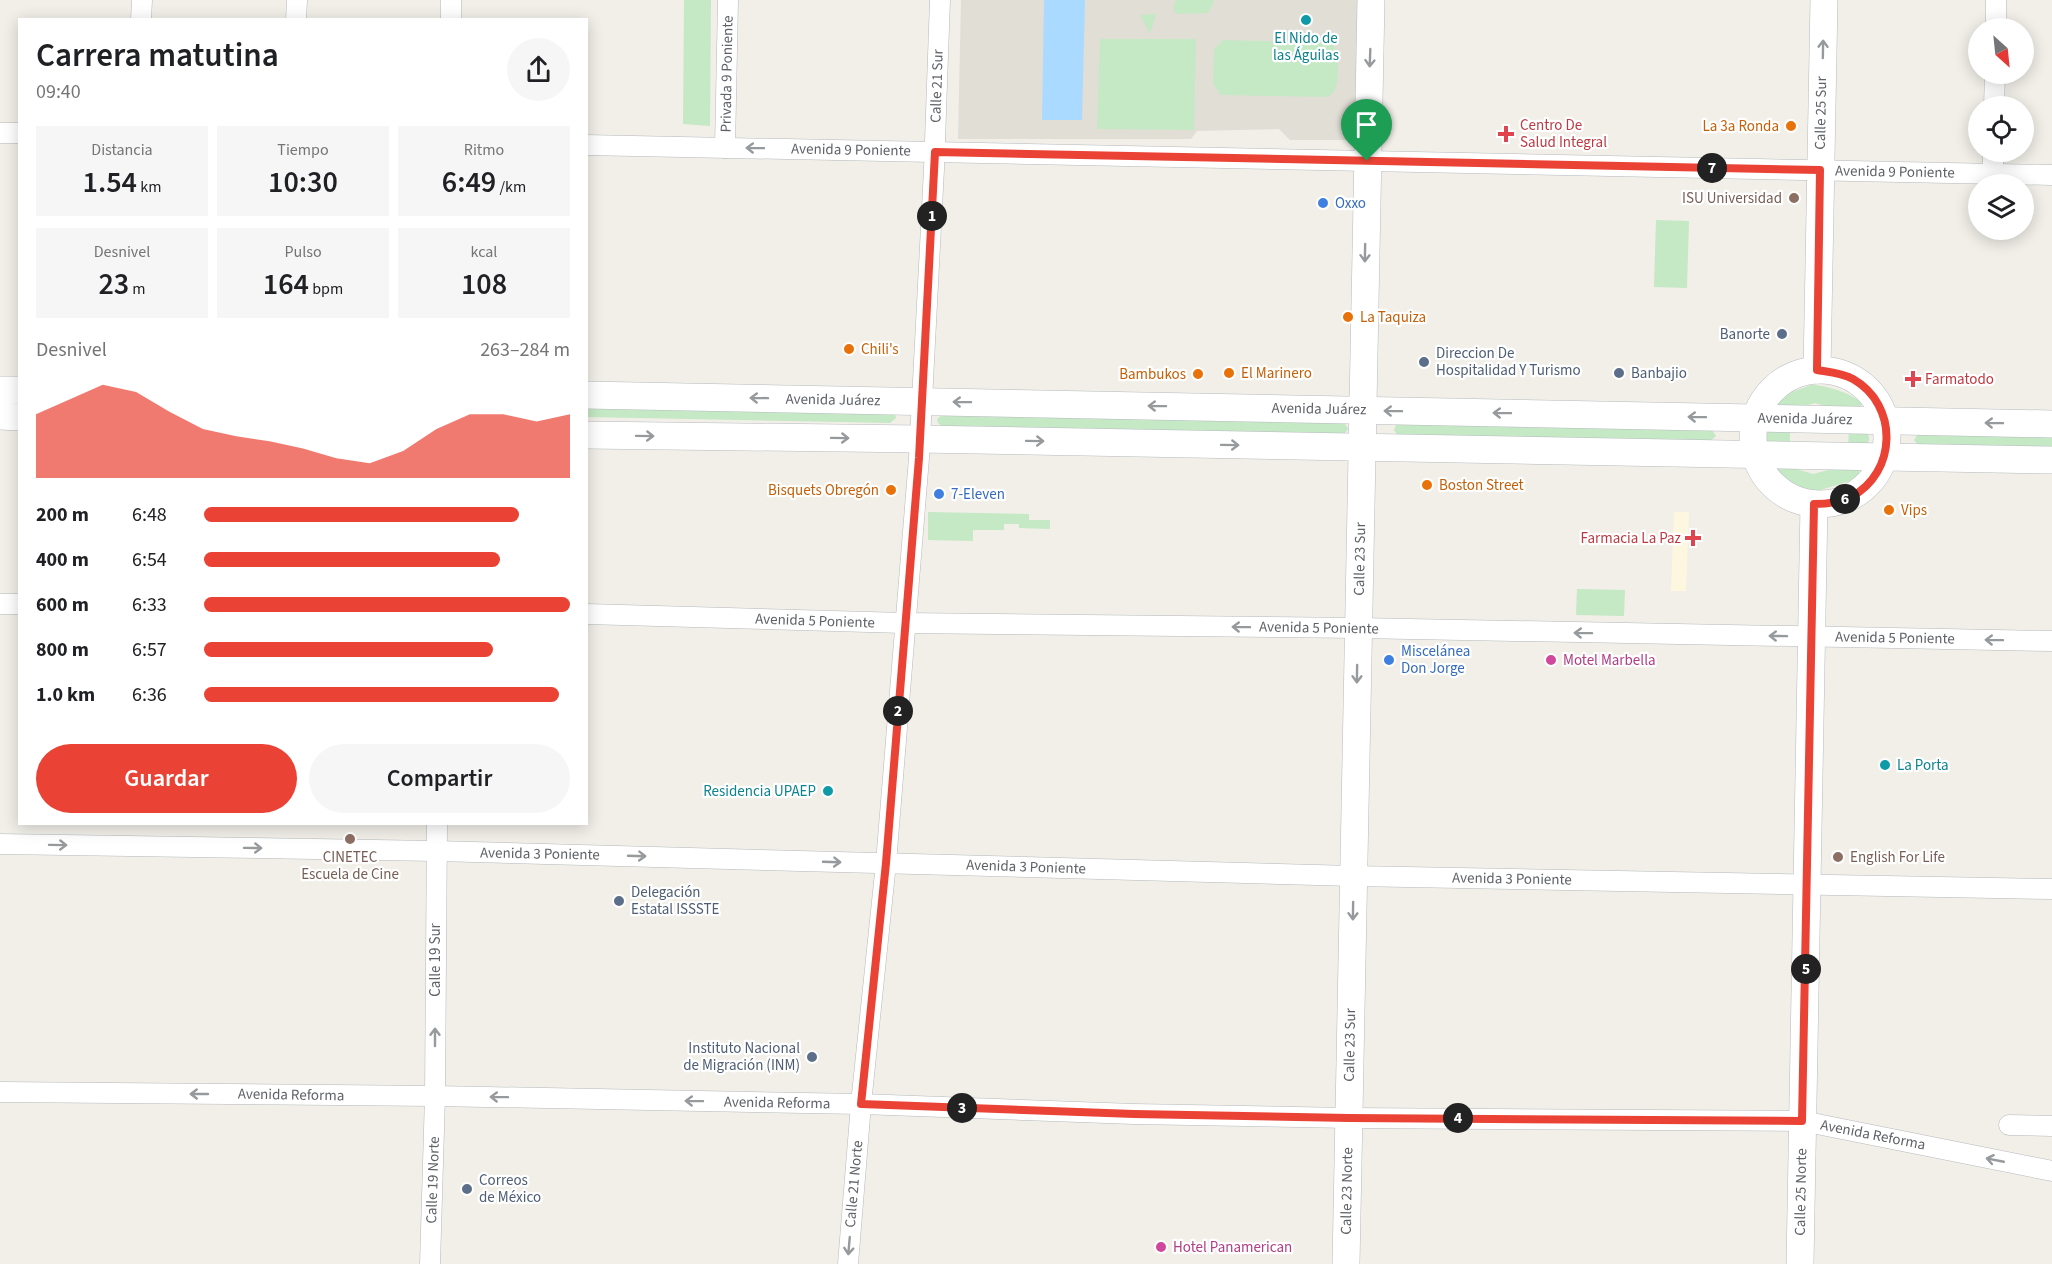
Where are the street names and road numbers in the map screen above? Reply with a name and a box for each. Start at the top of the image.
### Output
street label: Privada 9 Poniente [715,15,739,133]
street label: Calle 21 Sur [925,48,949,123]
street label: Calle 25 Sur [1810,75,1832,150]
street label: Avenida 9 Poniente [791,138,911,162]
street label: Avenida 9 Poniente [1835,160,1955,184]
street label: Avenida Juárez [785,389,881,411]
street label: Avenida Juárez [1271,398,1367,420]
street label: Avenida Juárez [1757,408,1853,430]
street label: Calle 23 Sur [1349,521,1371,596]
street label: Avenida 5 Poniente [755,608,875,634]
street label: Avenida 5 Poniente [1259,616,1379,640]
street label: Avenida 5 Poniente [1835,626,1955,650]
street label: Avenida 3 Poniente [480,842,600,866]
street label: Avenida 3 Poniente [966,854,1086,880]
street label: Avenida 3 Poniente [1452,867,1572,891]
street label: Calle 19 Sur [425,922,446,997]
street label: Calle 23 Sur [1339,1007,1361,1082]
street label: Avenida Reforma [238,1084,344,1106]
street label: Avenida Reforma [724,1092,830,1114]
street label: Avenida Reforma [1819,1115,1927,1155]
street label: Calle 19 Norte [421,1136,445,1224]
street label: Calle 21 Norte [840,1140,868,1228]
street label: Calle 23 Norte [1336,1147,1358,1235]
street label: Calle 25 Norte [1790,1148,1812,1236]

